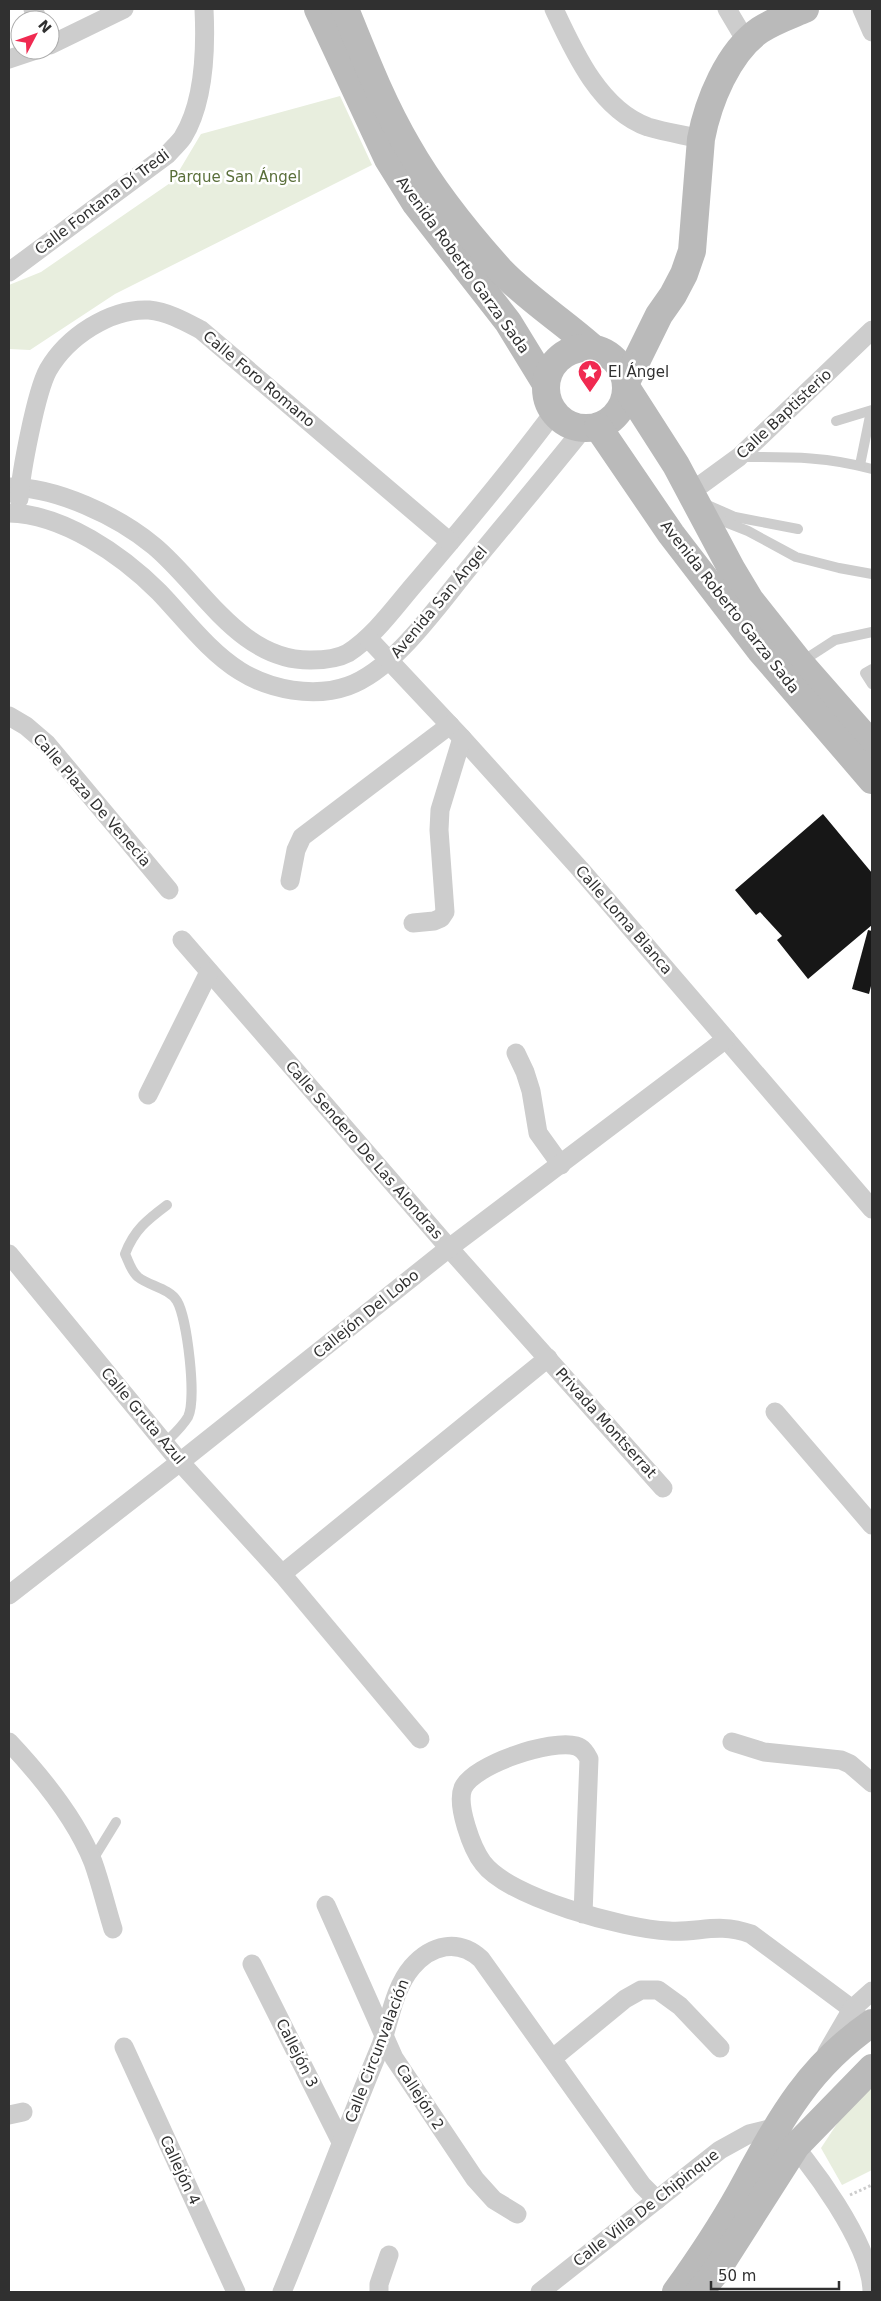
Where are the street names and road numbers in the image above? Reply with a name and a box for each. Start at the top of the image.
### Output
street label: Calle Fontana Dí Tredi [31,146,173,258]
street label: Avenida Roberto Garza Sada [393,173,533,357]
street label: Calle Foro Romano [199,327,319,431]
street label: Calle Baptisterio [733,365,835,463]
street label: Avenida Roberto Garza Sada [657,517,803,697]
street label: Avenida San Ángel [386,542,491,662]
street label: Calle Plaza De Venecia [29,730,155,870]
street label: Calle Loma Blanca [572,862,676,978]
street label: Calle Sendero De Las Alondras [282,1057,446,1243]
street label: Callejón Del Lobo [310,1266,422,1362]
street label: Calle Gruta Azul [97,1364,189,1468]
street label: Privada Montserrat [552,1364,660,1482]
street label: Calle Circunvalación [341,1977,413,2125]
street label: Callejón 3 [272,2016,322,2090]
street label: Callejón 2 [392,2061,448,2133]
street label: Callejón 4 [156,2132,204,2208]
street label: Calle Villa De Chipinque [570,2146,722,2270]

